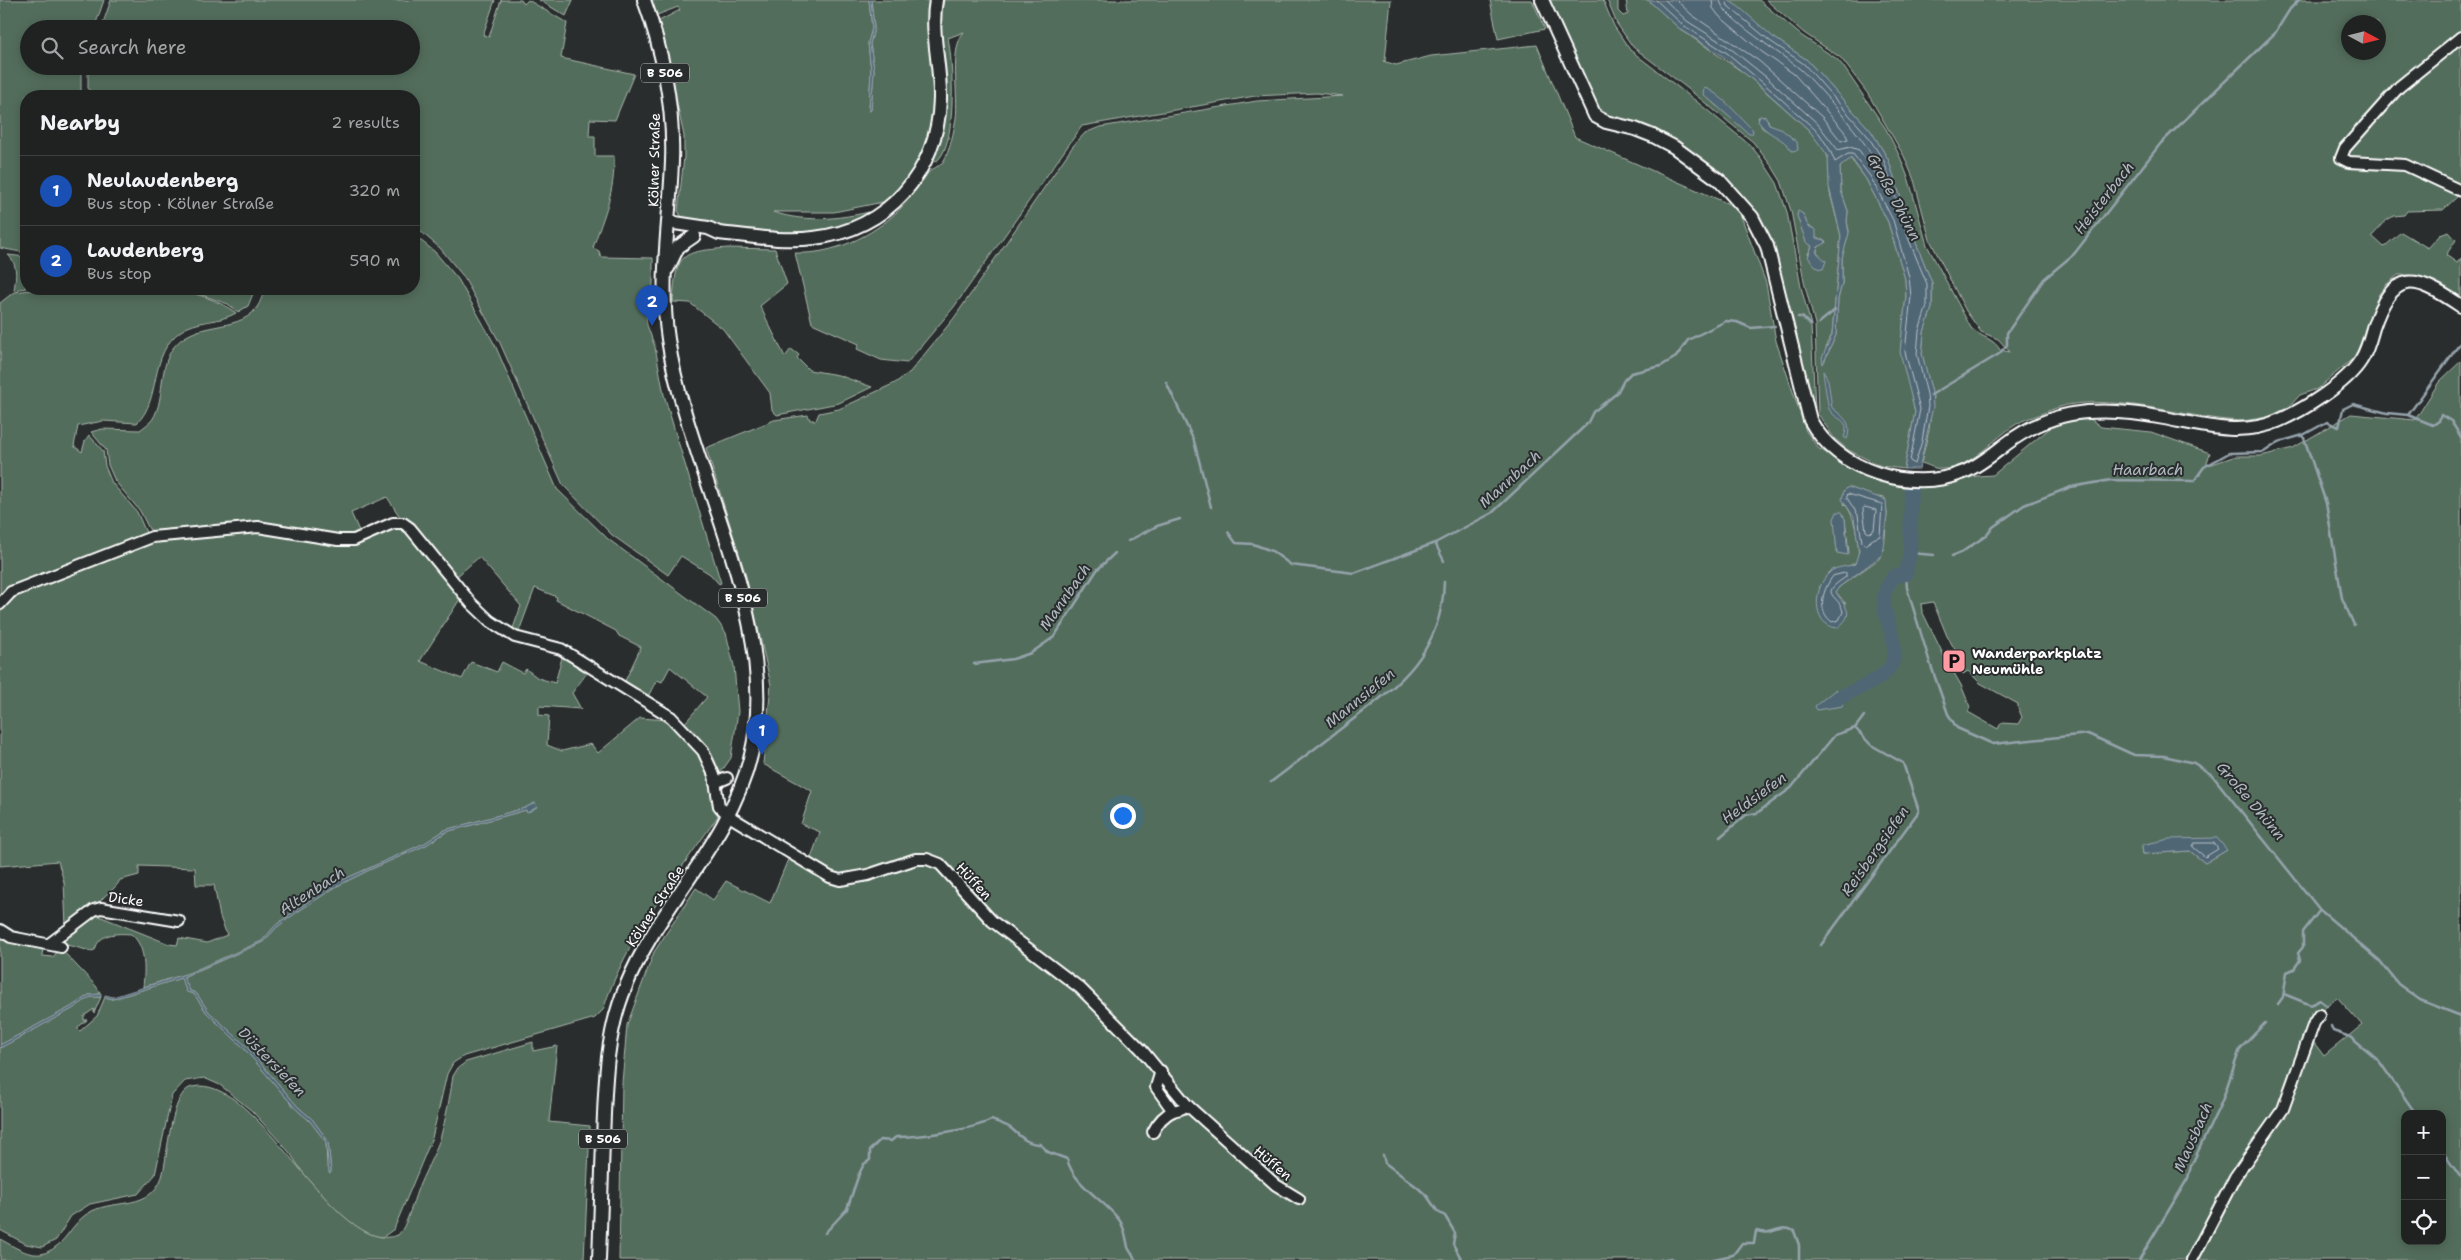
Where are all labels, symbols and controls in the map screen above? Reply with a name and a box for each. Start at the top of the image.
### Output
north arrow [2341,15,2386,60]
search box [20,20,420,75]
icon: search [38,34,66,62]
text: Search here [78,35,187,60]
road number: B 506 [641,64,689,82]
text: Nearby [40,109,120,137]
text: 2 results [331,112,400,133]
street label: Kölner Straße [644,113,664,207]
water label: Große Dhünn [1862,150,1926,244]
water label: Heisterbach [2069,158,2139,238]
text: Neulaudenberg [87,168,238,193]
text: 1 [52,180,60,201]
text: 320 m [349,180,400,201]
text: Bus stop · Kölner Straße [87,193,274,214]
text: Laudenberg [87,238,204,263]
text: 2 [50,250,62,271]
text: 590 m [350,250,400,271]
text: Bus stop [87,263,152,284]
pin: 2 [636,285,668,326]
water label: Mannbach [1475,446,1545,512]
water label: Haarbach [2113,460,2184,480]
water label: Mannbach [1035,560,1095,634]
road number: B 506 [719,588,767,608]
place label: Wanderparkplatz Neumühle [1972,644,2102,678]
parking icon: Wanderparkplatz Neumühle [1941,648,1967,674]
water label: Mannsiefen [1321,664,1399,732]
pin: 1 [746,714,778,755]
water label: Große Dhünn [2212,758,2290,844]
water label: Heldsiefen [1718,768,1790,828]
water label: Reisbergsiefen [1837,802,1913,900]
your location [1110,803,1136,829]
street label: Hüffen [952,859,996,904]
water label: Altenbach [275,862,349,920]
street label: Kölner Straße [622,862,688,950]
street label: Dicke [107,888,145,910]
water label: Düstersiefen [234,1023,310,1101]
water label: Mausbach [2169,1099,2217,1175]
map controls [2401,1110,2446,1245]
button: + [2401,1110,2446,1155]
road number: B 506 [579,1130,627,1148]
street label: Hüffen [1250,1142,1296,1184]
button: − [2401,1155,2446,1200]
button: locate [2401,1200,2446,1245]

